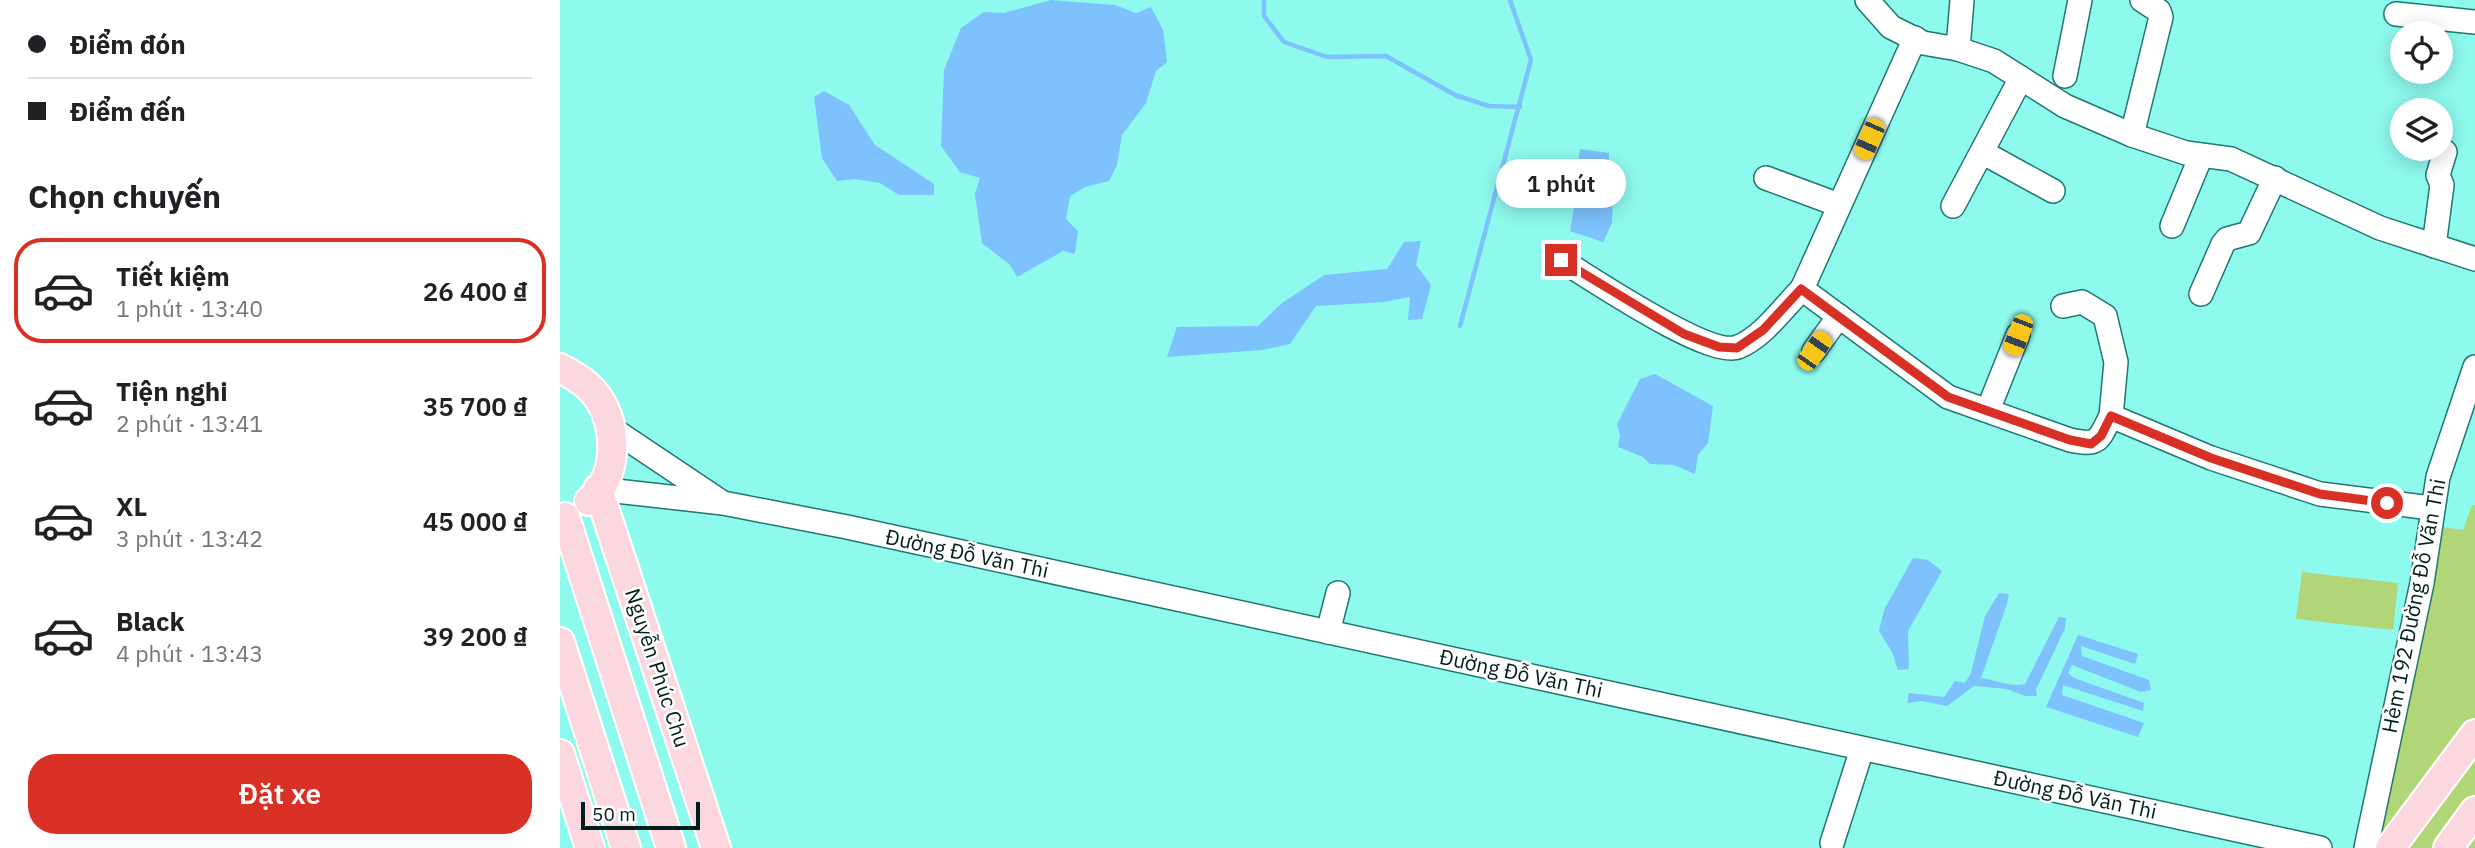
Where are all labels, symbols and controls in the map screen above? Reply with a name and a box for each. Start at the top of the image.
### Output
map controls [2390,21,2453,161]
button: locate [2390,21,2453,84]
text: Điểm đón [70,27,186,61]
text: Điểm đến [70,94,186,128]
button: layers [2390,98,2453,161]
car [1851,116,1888,162]
callout: 1 phút [1496,159,1626,208]
text: 1 phút [1527,168,1595,198]
text: Chọn chuyến [28,175,221,217]
route end [1545,244,1577,276]
icon: car [32,259,95,322]
text: Tiết kiệm [116,259,230,293]
text: 26 400 ₫ [423,274,528,308]
text: 1 phút · 13:40 [116,293,263,323]
car [2001,312,2036,358]
car [1794,328,1835,374]
icon: car [32,374,95,437]
text: Tiện nghi [116,374,228,408]
text: 35 700 ₫ [423,389,528,423]
text: 2 phút · 13:41 [116,408,263,438]
street label: Hẻm 192 Đường Đỗ Văn Thi [2375,476,2451,735]
route start [2371,487,2403,519]
icon: car [32,489,95,552]
text: XL [116,489,147,523]
text: 45 000 ₫ [423,504,528,538]
street label: Đường Đỗ Văn Thi [883,522,1051,584]
text: 3 phút · 13:42 [116,523,263,553]
street label: Nguyễn Phúc Chu [619,585,697,751]
icon: car [32,604,95,667]
text: Black [116,604,184,638]
text: 39 200 ₫ [423,619,528,653]
text: 4 phút · 13:43 [116,638,263,668]
street label: Đường Đỗ Văn Thi [1437,642,1605,704]
button: Đặt xe [28,754,532,834]
street label: Đường Đỗ Văn Thi [1991,763,2159,825]
scale bar [581,799,700,831]
text: 50 m [592,802,636,826]

